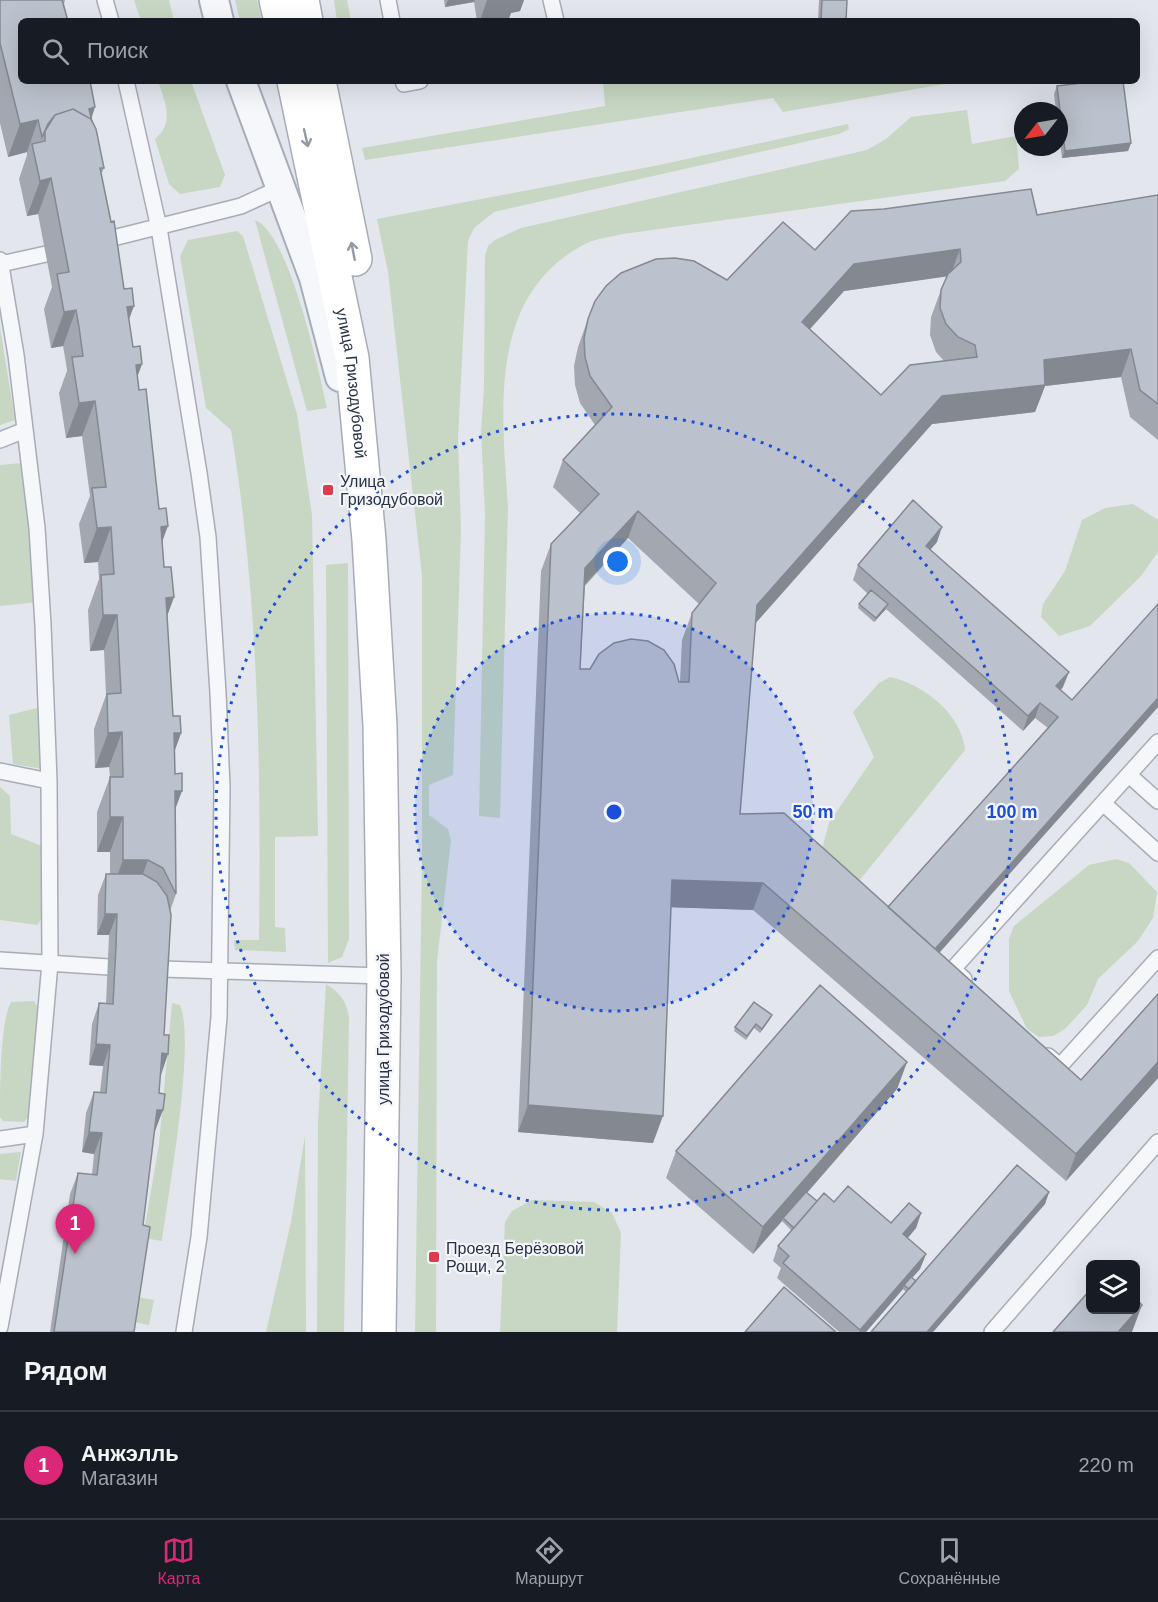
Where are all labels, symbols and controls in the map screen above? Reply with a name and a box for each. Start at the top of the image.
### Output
search box [18,18,1140,84]
icon: search [39,35,72,68]
text: Поиск [87,38,148,63]
north arrow [1014,102,1068,156]
one-way arrow [301,128,313,147]
one-way arrow [348,241,359,261]
street label: улица Гризодубовой [333,307,370,459]
place label: Улица Гризодубовой [340,473,443,508]
marker: Улица Гризодубовой [321,483,335,497]
your location [603,547,632,576]
centre of rings [604,802,624,822]
text: 50 m [792,802,834,822]
text: 100 m [986,802,1038,822]
street label: улица Гризодубовой [375,953,392,1105]
pin: 1 [56,1204,94,1254]
place label: Проезд Берёзовой Рощи, 2 [446,1240,584,1275]
marker: Проезд Берёзовой Рощи, 2 [427,1250,441,1264]
map controls [1086,1260,1140,1314]
button: layers [1086,1260,1140,1314]
text: Рядом [24,1356,107,1386]
text: Анжэлль [81,1441,179,1466]
text: 1 [38,1454,49,1476]
text: 220 m [1078,1454,1134,1476]
text: Магазин [81,1467,158,1489]
tab: Карта [158,1534,200,1588]
tab: Маршрут [515,1534,584,1588]
tab: Сохранённые [899,1534,1000,1588]

